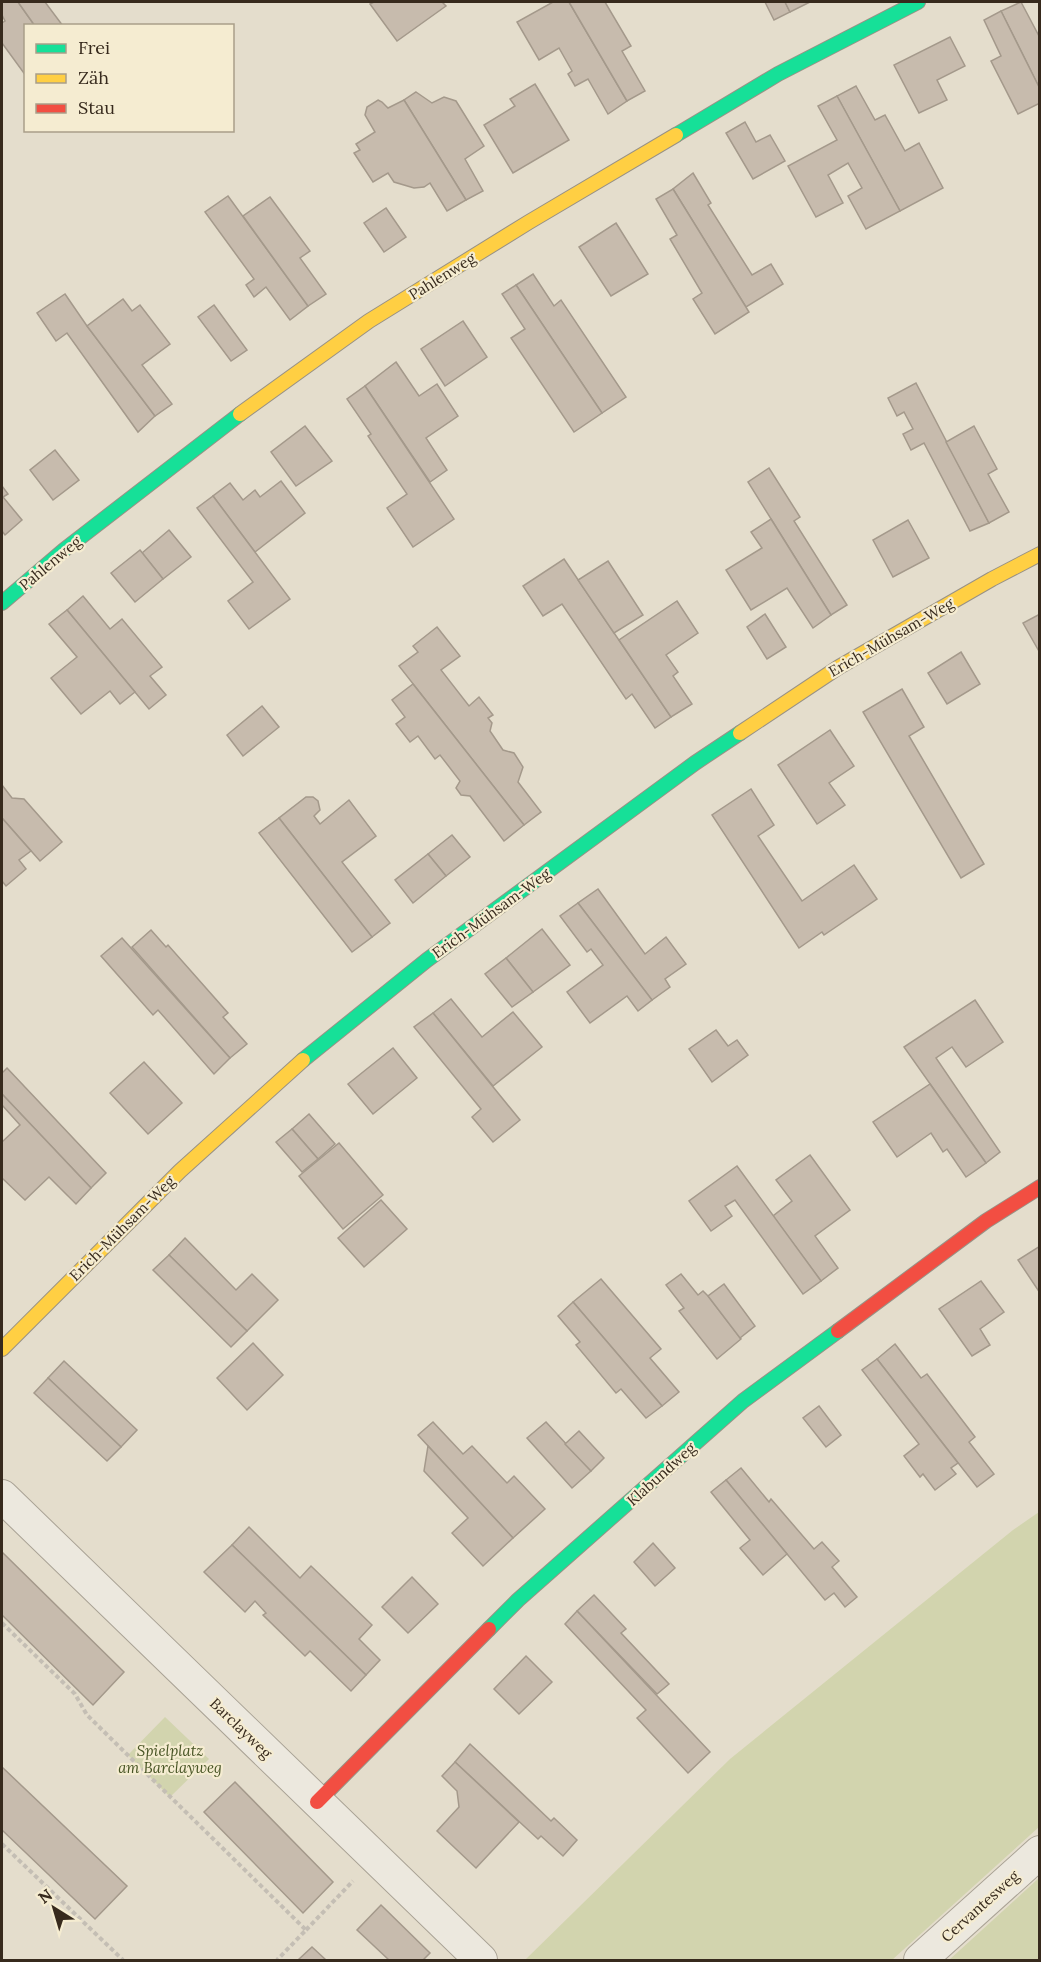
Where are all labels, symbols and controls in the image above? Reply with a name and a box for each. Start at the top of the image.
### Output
legend [24,24,234,132]
text: Frei [78,36,110,59]
text: Zäh [78,66,109,89]
text: Stau [78,96,115,119]
street label: Pahlenweg [405,248,479,304]
street label: Pahlenweg [15,531,85,594]
street label: Erich-Mühsam-Weg [825,593,958,681]
street label: Erich-Mühsam-Weg [428,863,554,962]
street label: Erich-Mühsam-Weg [65,1171,179,1285]
street label: Klabundweg [623,1438,700,1510]
street label: Barclayweg [206,1694,277,1763]
park label: Spielplatz am Barclayweg [118,1741,222,1777]
street label: Cervantesweg [937,1866,1023,1946]
north arrow [24,1878,84,1938]
text: N [34,1884,56,1908]

